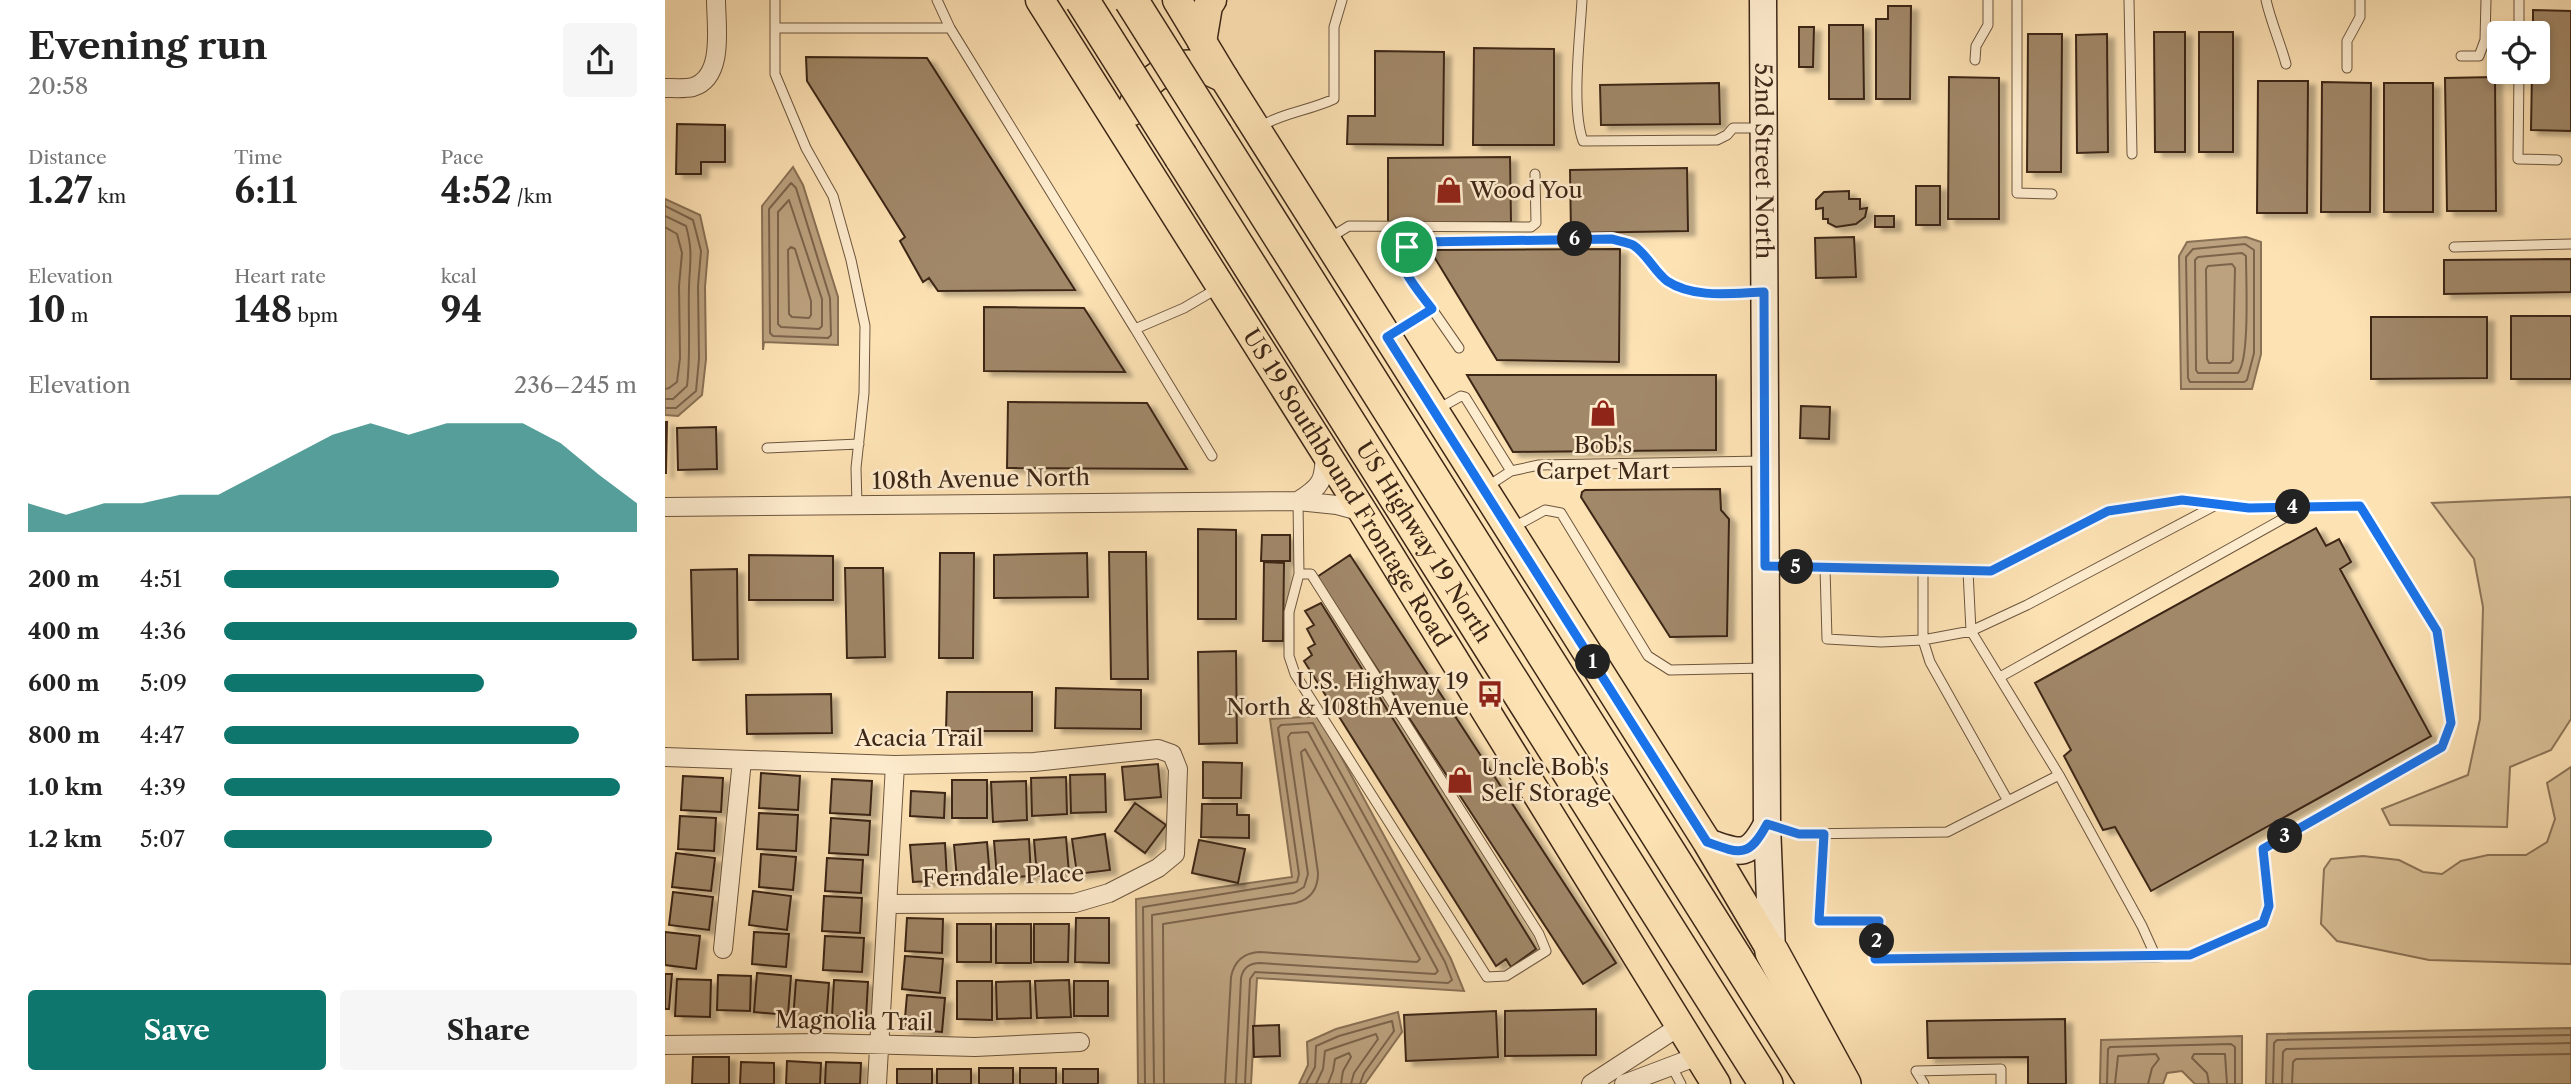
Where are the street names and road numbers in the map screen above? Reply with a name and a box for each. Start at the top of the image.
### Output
street label: 52nd Street North [1749,63,1778,259]
street label: US 19 Southbound Frontage Road [1237,324,1456,651]
street label: US Highway 19 North [1350,436,1498,648]
street label: 108th Avenue North [872,463,1090,495]
street label: Acacia Trail [854,724,984,752]
street label: Ferndale Place [922,859,1084,893]
street label: Magnolia Trail [775,1006,934,1036]

